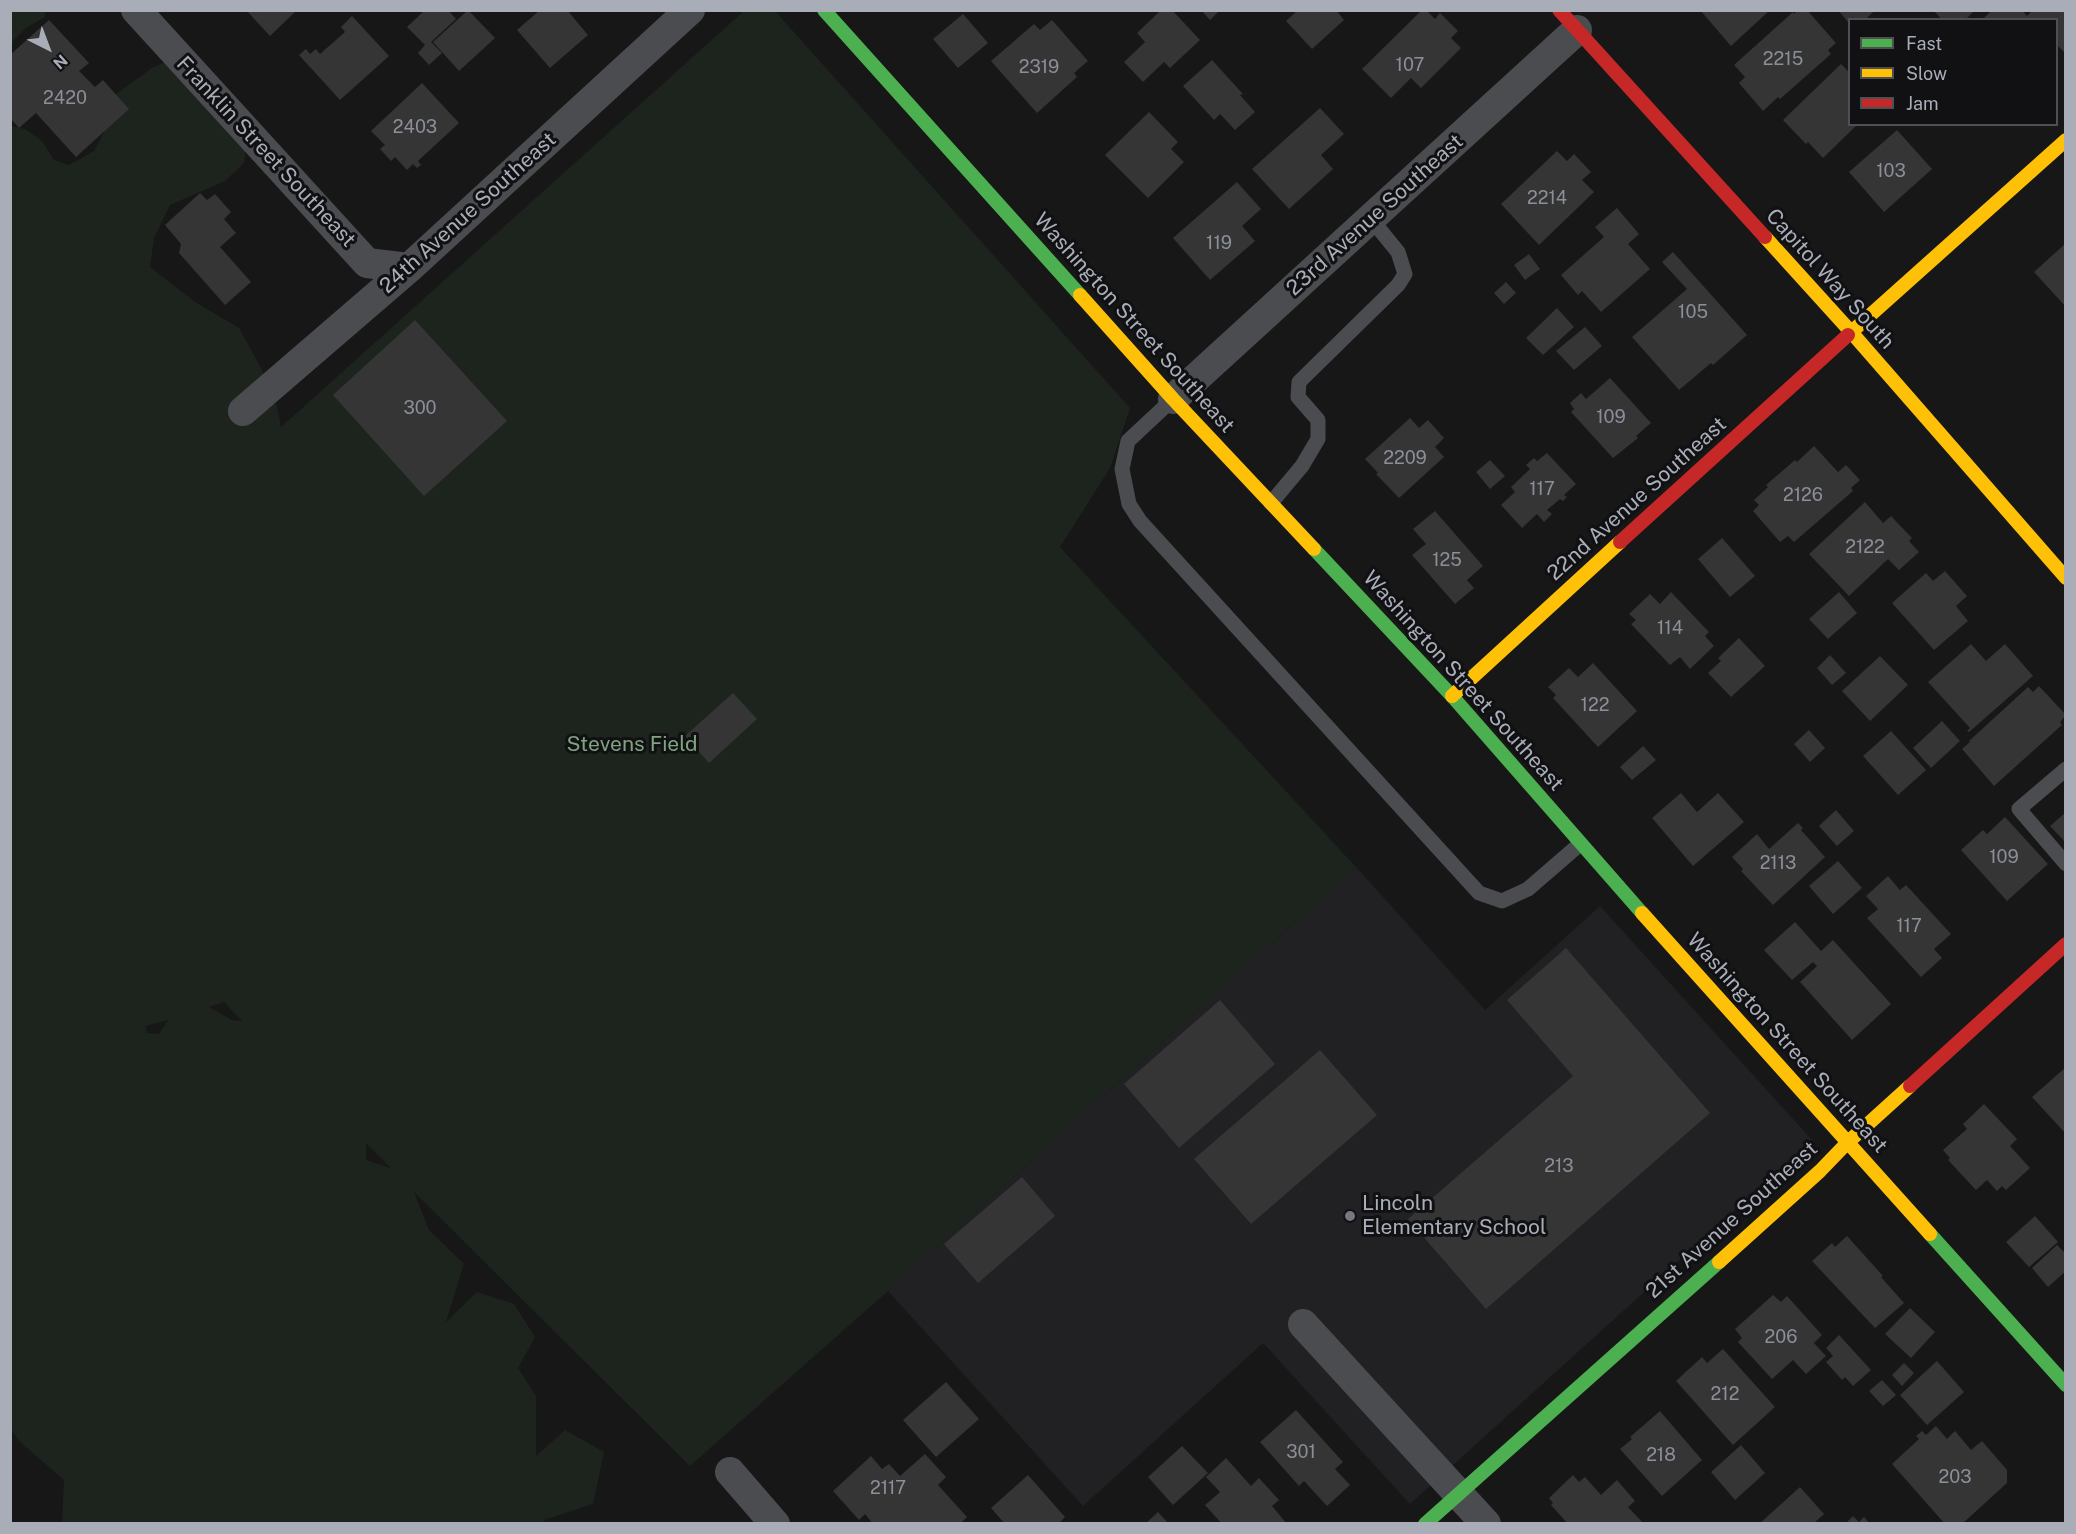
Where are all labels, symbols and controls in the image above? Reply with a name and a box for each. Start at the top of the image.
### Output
north arrow [18,18,78,78]
legend [1848,18,2058,126]
text: Fast [1906,33,1942,54]
house number: 2215 [1763,48,1803,70]
text: N [49,50,71,73]
street label: Franklin Street Southeast [171,52,361,252]
house number: 107 [1396,54,1424,76]
house number: 2319 [1019,56,1059,78]
text: Slow [1906,63,1947,84]
house number: 2420 [43,87,87,109]
text: Jam [1906,93,1939,114]
house number: 2403 [393,116,437,138]
street label: 24th Avenue Southeast [375,127,561,299]
street label: 23rd Avenue Southeast [1282,129,1468,301]
house number: 103 [1876,160,1906,182]
house number: 2214 [1527,187,1567,209]
street label: Capitol Way South [1760,204,1900,354]
street label: Washington Street Southeast [1028,208,1240,438]
house number: 119 [1206,232,1232,254]
house number: 105 [1678,301,1708,323]
house number: 300 [403,397,437,419]
house number: 109 [1596,406,1626,428]
street label: 22nd Avenue Southeast [1542,412,1732,586]
house number: 2209 [1383,447,1427,469]
house number: 117 [1529,478,1555,500]
house number: 2126 [1783,484,1823,506]
house number: 2122 [1845,536,1885,558]
house number: 125 [1432,549,1462,571]
street label: Washington Street Southeast [1357,566,1569,796]
house number: 114 [1657,617,1683,639]
house number: 122 [1581,694,1609,716]
park label: Stevens Field [566,732,698,758]
house number: 109 [1989,846,2019,868]
house number: 2113 [1760,852,1796,874]
house number: 117 [1896,915,1922,937]
street label: Washington Street Southeast [1681,928,1893,1158]
street label: 21st Avenue Southeast [1641,1136,1823,1304]
house number: 213 [1544,1155,1574,1177]
place label: Lincoln Elementary School [1362,1191,1546,1241]
marker: Lincoln Elementary School [1343,1209,1357,1223]
house number: 206 [1765,1326,1797,1348]
house number: 212 [1711,1383,1739,1405]
house number: 301 [1286,1441,1316,1463]
house number: 218 [1646,1444,1676,1466]
house number: 203 [1939,1466,1971,1488]
house number: 2117 [870,1477,906,1499]

